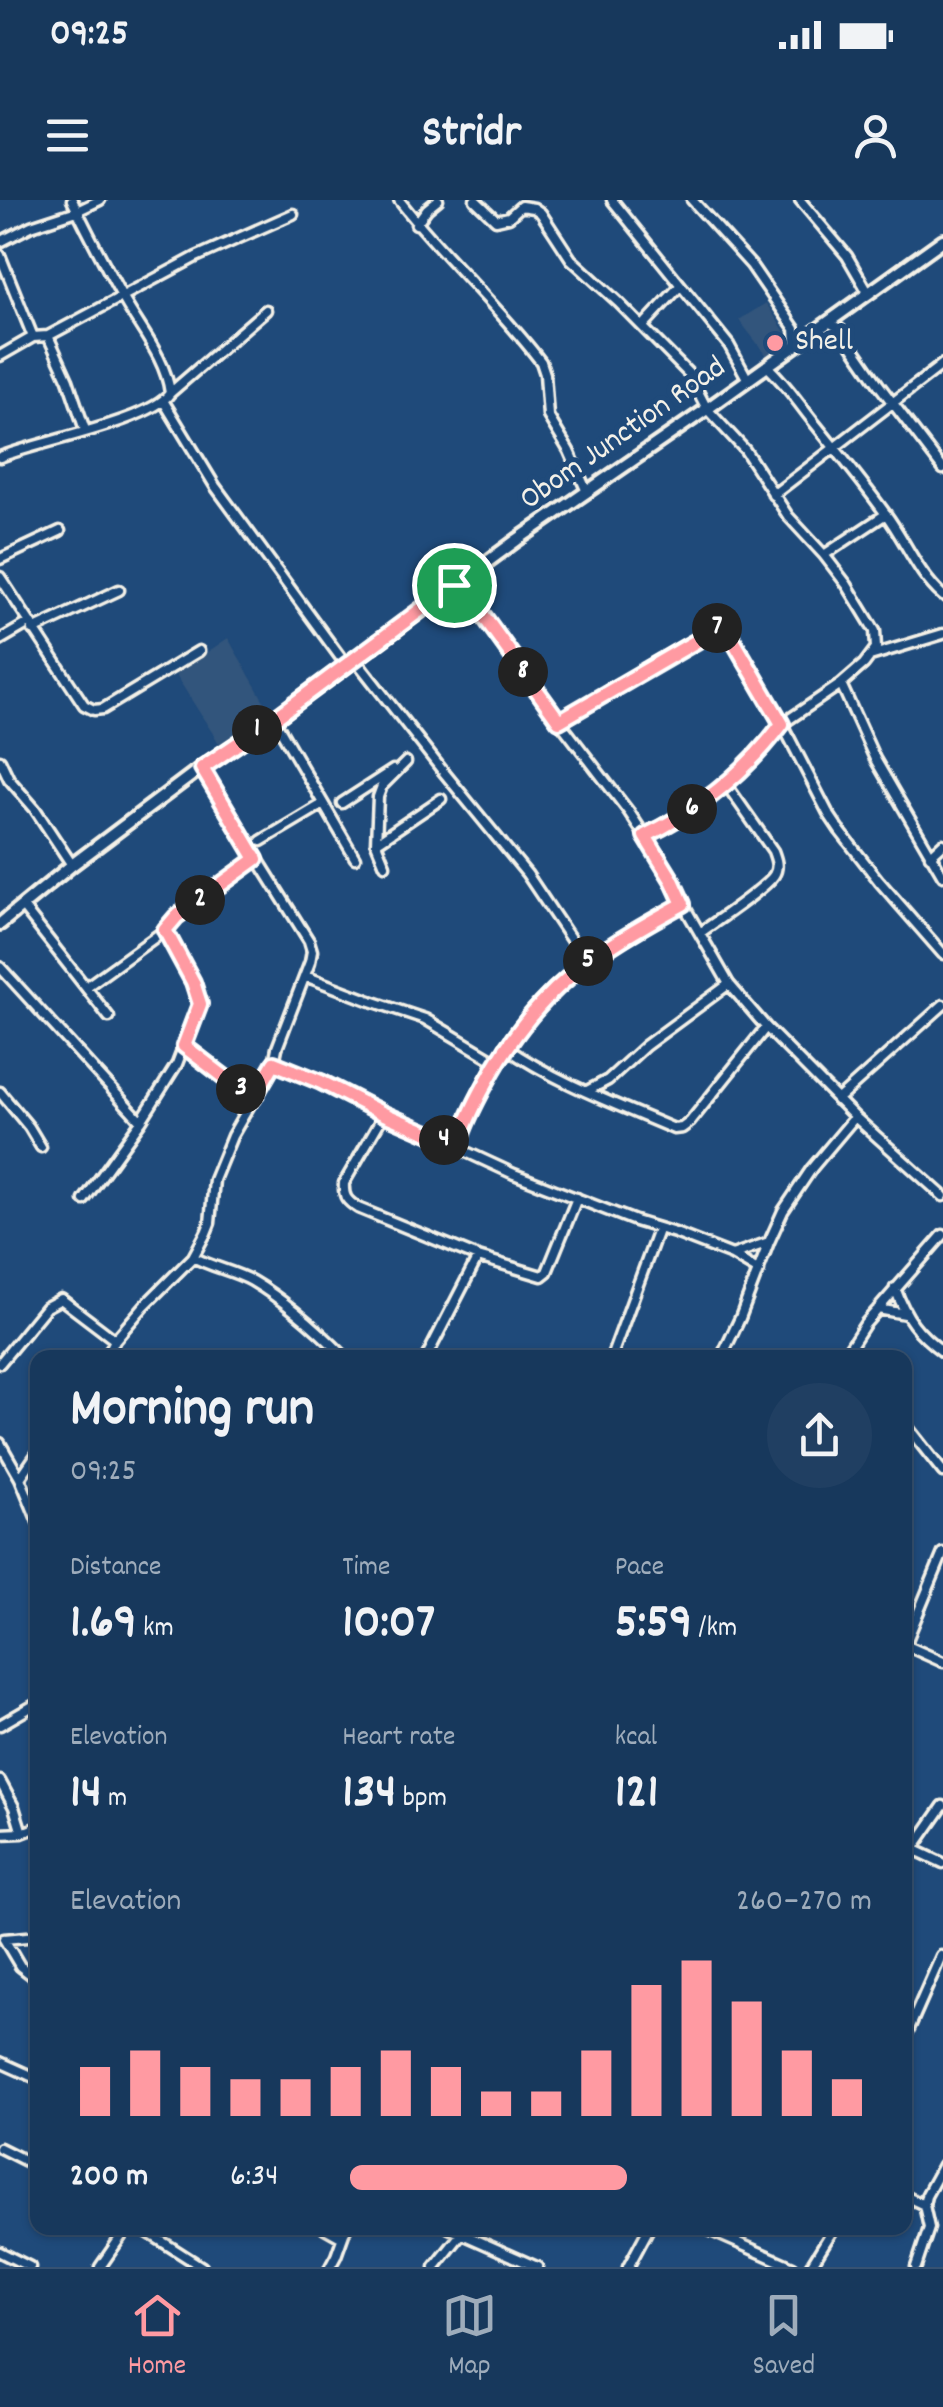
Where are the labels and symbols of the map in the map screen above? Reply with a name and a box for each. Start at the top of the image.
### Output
place label: Shell [795,320,853,366]
marker: Shell [764,332,786,354]
street label: Obom Junction Road [511,347,737,523]
pin [412,543,497,628]
pin: 7 [692,603,742,653]
pin: 8 [498,647,548,697]
pin: 1 [232,705,282,755]
pin: 6 [667,784,717,834]
pin: 2 [175,875,225,925]
pin: 5 [563,936,613,986]
pin: 3 [216,1064,266,1114]
pin: 4 [419,1115,469,1165]

